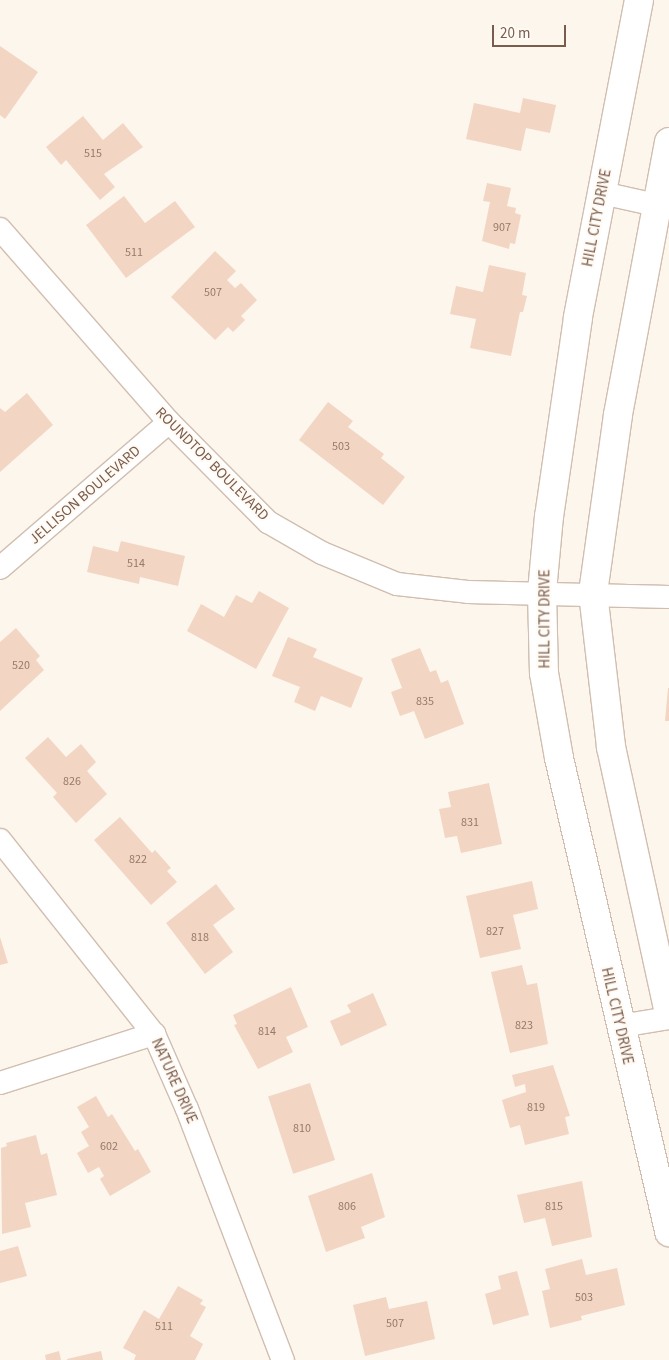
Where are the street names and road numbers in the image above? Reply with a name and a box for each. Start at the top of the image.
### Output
street label: HILL CITY DRIVE [579,168,615,268]
street label: ROUNDTOP BOULEVARD [152,404,272,524]
street label: JELLISON BOULEVARD [26,442,144,548]
street label: HILL CITY DRIVE [536,569,554,669]
street label: HILL CITY DRIVE [597,966,637,1066]
street label: NATURE DRIVE [147,1036,201,1126]

